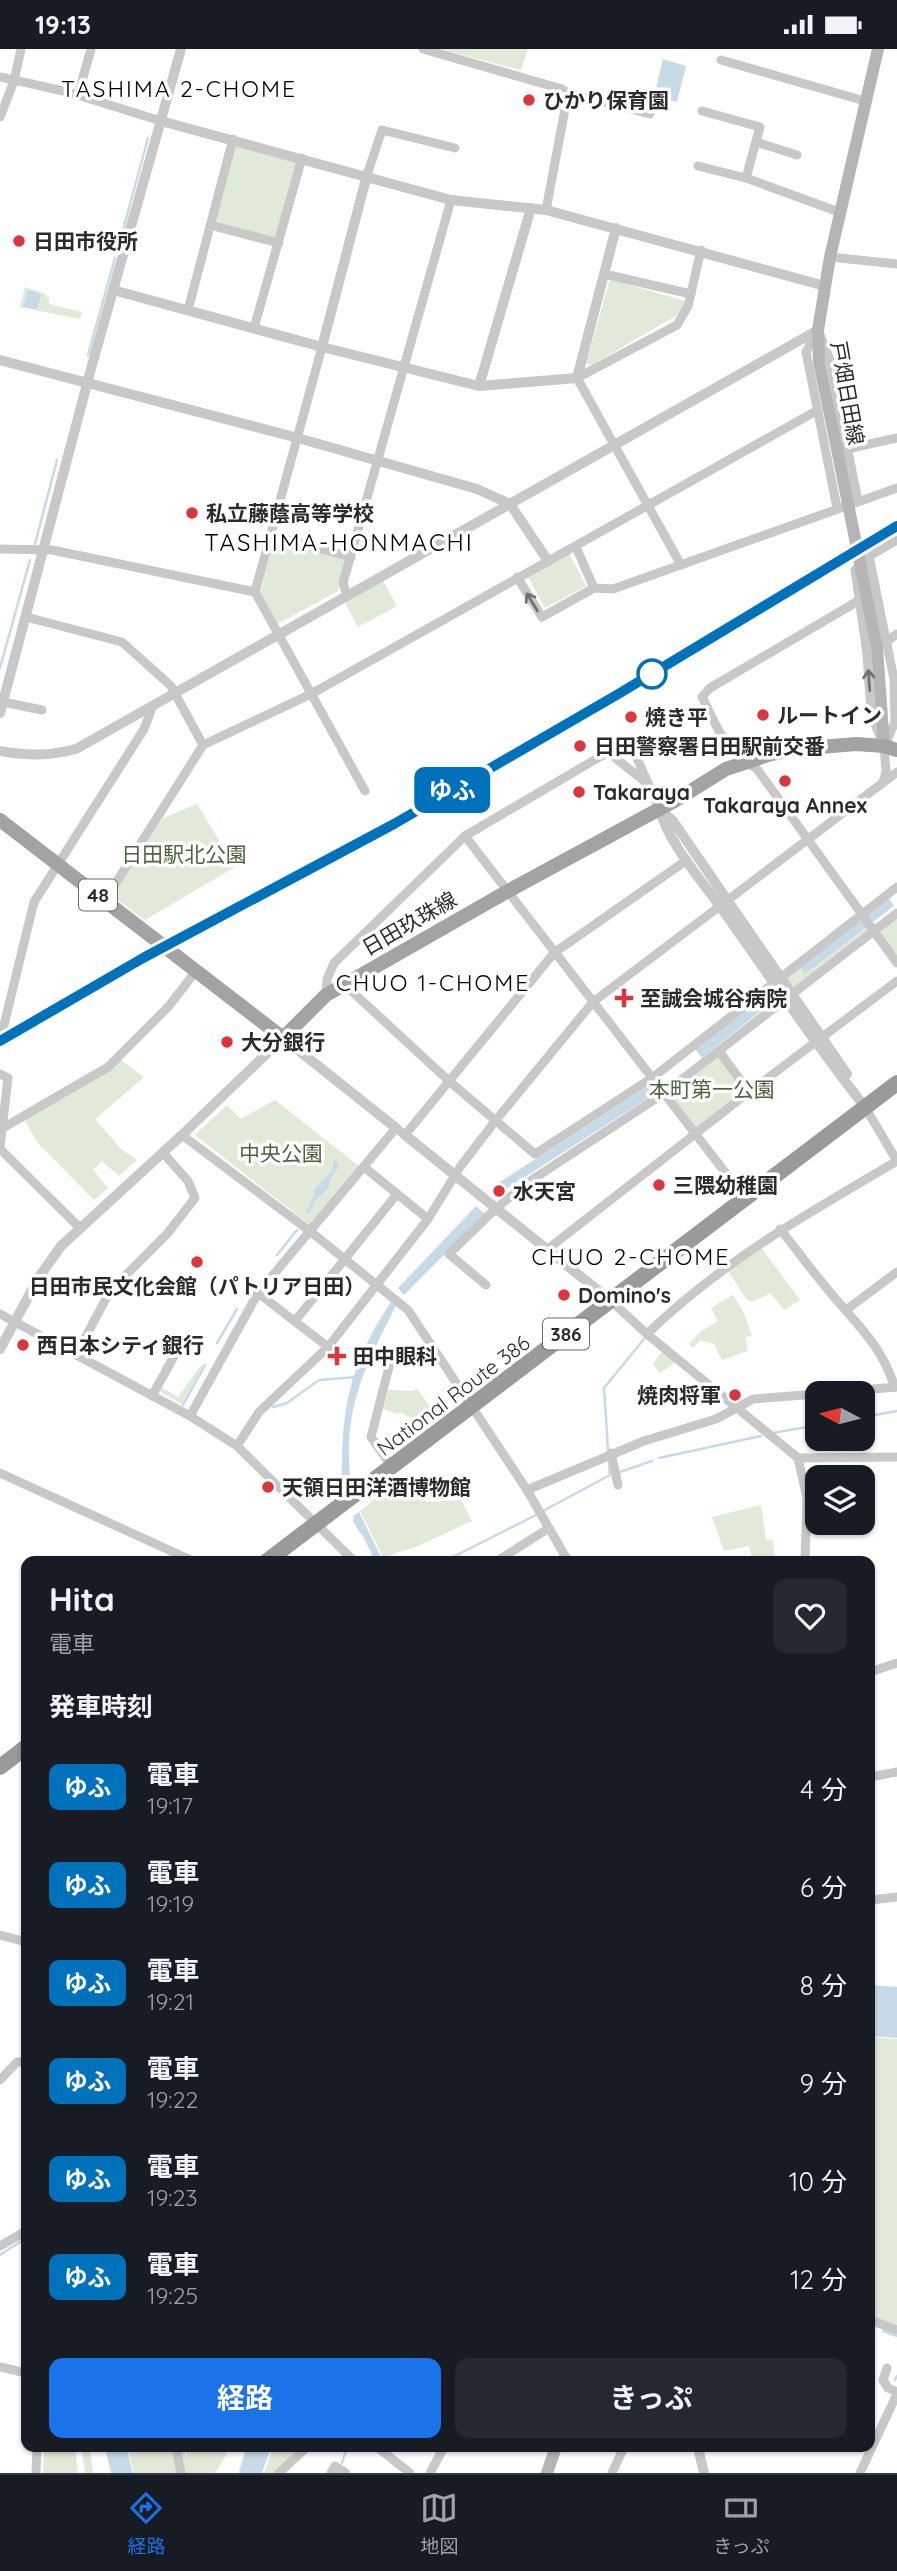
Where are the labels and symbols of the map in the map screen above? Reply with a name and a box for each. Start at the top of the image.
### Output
district label: TASHIMA 2-CHOME [61,74,297,103]
place label: ひかり保育園 [543,87,669,113]
marker: ひかり保育園 [521,92,537,108]
place label: 日田市役所 [33,228,138,254]
marker: 日田市役所 [11,233,27,249]
street label: 戸畑日田線 [826,339,870,447]
place label: 私立藤蔭高等学校 [206,500,374,526]
marker: 私立藤蔭高等学校 [184,505,200,521]
district label: TASHIMA-HONMACHI [204,527,474,557]
one-way arrow [525,592,539,612]
unlabelled marker [637,659,667,689]
one-way arrow [862,670,875,692]
place label: ルートイン [777,702,882,728]
place label: 焼き平 [645,704,708,730]
marker: ルートイン [755,707,771,723]
marker: 焼き平 [623,709,639,725]
place label: 日田警察署日田駅前交番 [594,733,825,759]
marker: 日田警察署日田駅前交番 [572,738,588,754]
line badge: ゆふ [420,767,484,813]
marker: Takaraya Annex [777,773,793,789]
place label: Takaraya [593,779,690,805]
marker: Takaraya [571,784,587,800]
place label: Takaraya Annex [703,792,867,818]
park label: 日田駅北公園 [121,841,247,867]
road number: 48 [79,880,117,911]
street label: 日田玖珠線 [357,885,461,961]
district label: CHUO 1-CHOME [336,968,530,997]
place label: 至誠会城谷病院 [640,985,787,1011]
marker: 至誠会城谷病院 [614,988,634,1008]
place label: 大分銀行 [241,1029,325,1055]
marker: 大分銀行 [219,1034,235,1050]
park label: 本町第一公園 [649,1076,775,1102]
park label: 中央公園 [239,1140,323,1166]
place label: 三隈幼稚園 [673,1172,778,1198]
marker: 三隈幼稚園 [651,1177,667,1193]
place label: 水天宮 [513,1178,576,1204]
marker: 水天宮 [491,1183,507,1199]
district label: CHUO 2-CHOME [532,1242,730,1271]
marker: 日田市民文化会館（パトリア日田） [189,1254,205,1270]
place label: 日田市民文化会館（パトリア日田） [29,1273,365,1299]
place label: Domino's [578,1282,671,1308]
marker: Domino's [556,1287,572,1303]
road number: 386 [543,1319,589,1350]
street label: National Route 386 [371,1329,535,1461]
place label: 西日本シティ銀行 [37,1332,204,1358]
marker: 西日本シティ銀行 [15,1337,31,1353]
place label: 田中眼科 [353,1343,437,1369]
marker: 田中眼科 [327,1346,347,1366]
north arrow [805,1381,875,1451]
place label: 焼肉将軍 [637,1382,721,1408]
marker: 焼肉将軍 [727,1387,743,1403]
place label: 天領日田洋酒博物館 [282,1474,471,1500]
marker: 天領日田洋酒博物館 [260,1479,276,1495]

